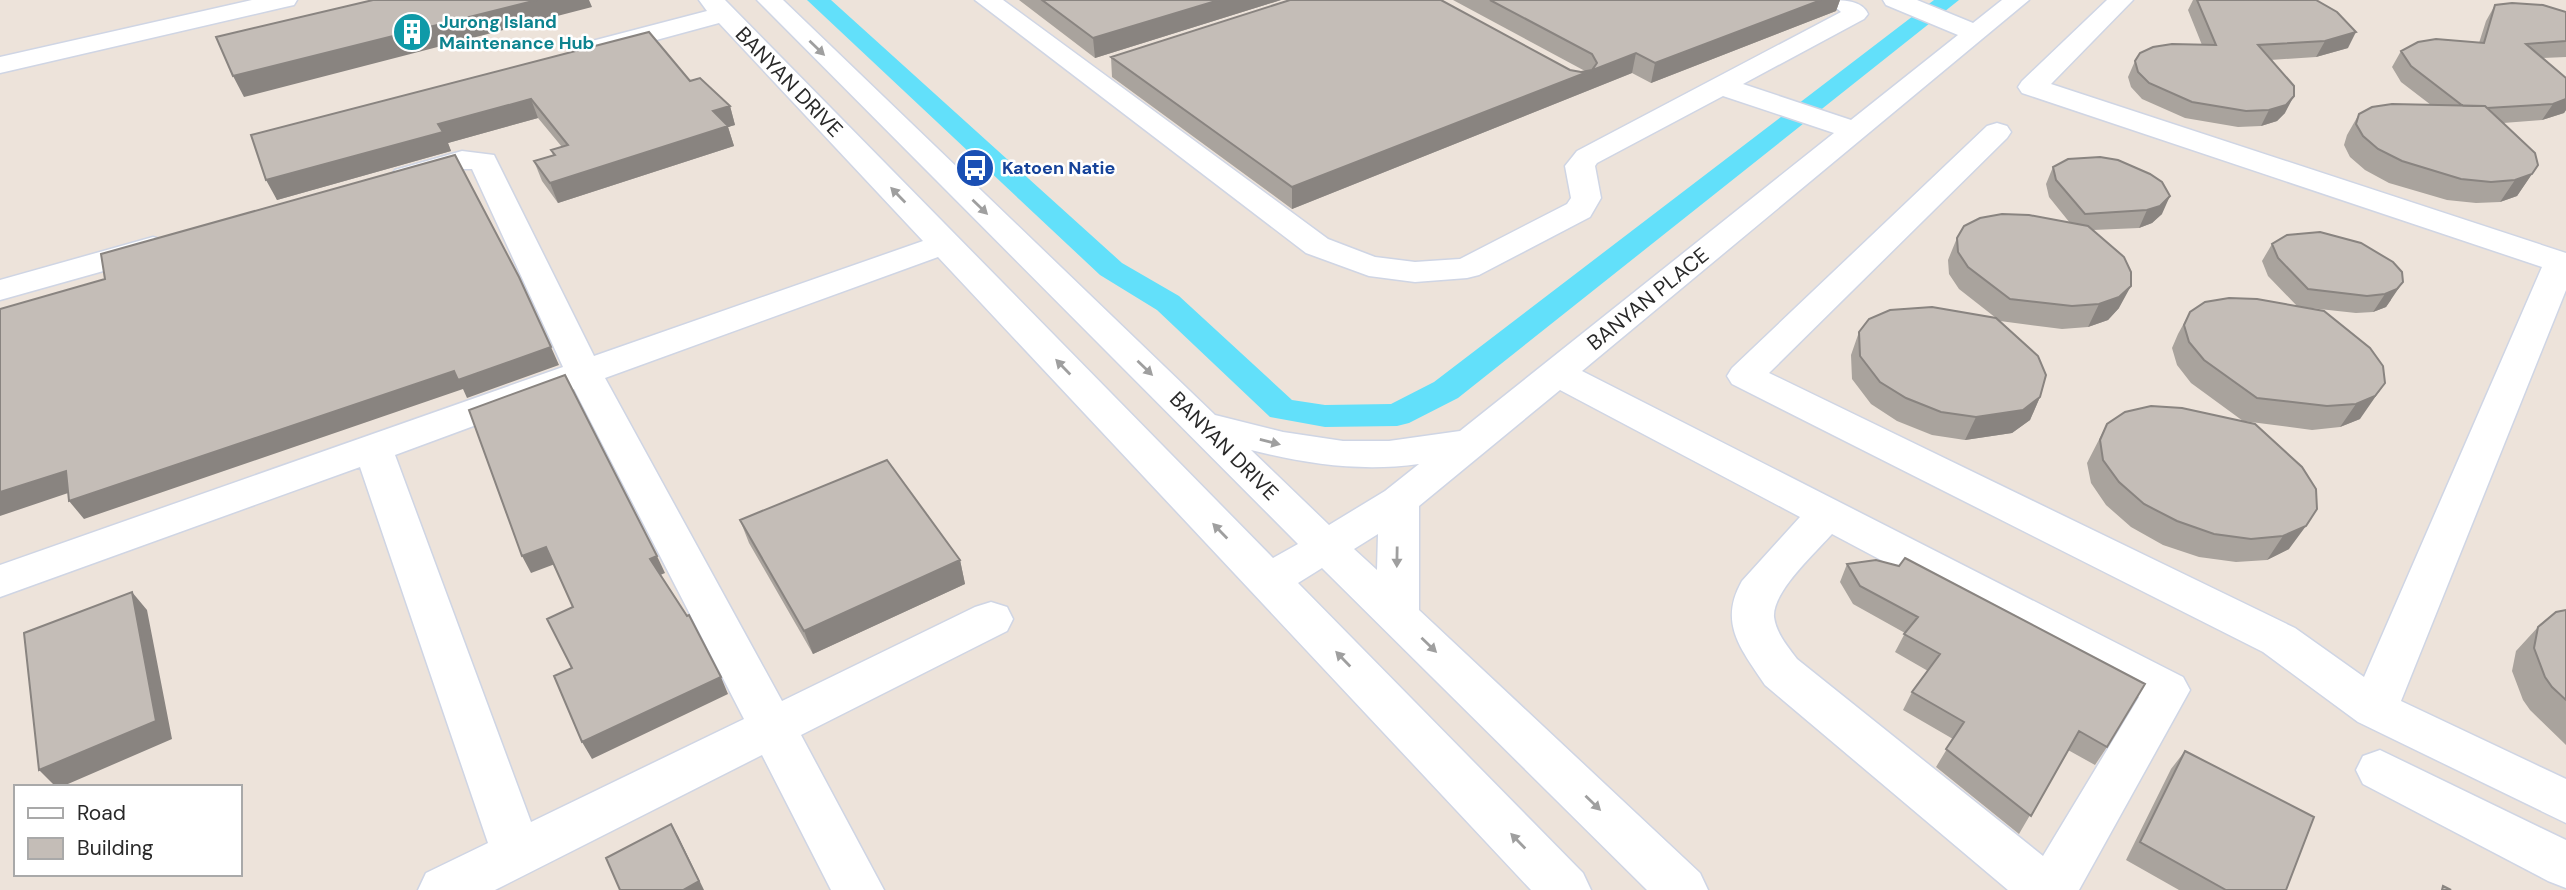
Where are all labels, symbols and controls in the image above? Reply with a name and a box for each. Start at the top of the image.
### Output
place label: Jurong Island Maintenance Hub [439,10,594,55]
building icon: Jurong Island Maintenance Hub [391,11,433,53]
street label: BANYAN DRIVE [729,21,849,143]
one-way arrow [809,39,826,56]
bus stop icon: Katoen Natie [954,147,996,189]
place label: Katoen Natie [1002,156,1116,180]
one-way arrow [890,187,906,204]
one-way arrow [971,198,988,214]
street label: BANYAN PLACE [1581,241,1715,357]
one-way arrow [1055,359,1071,376]
one-way arrow [1136,359,1153,375]
street label: BANYAN DRIVE [1163,385,1285,507]
one-way arrow [1259,437,1281,448]
one-way arrow [1213,523,1229,540]
one-way arrow [1391,546,1403,568]
one-way arrow [1420,636,1437,652]
one-way arrow [1336,651,1352,668]
legend [14,785,242,876]
one-way arrow [1584,795,1601,812]
text: Road [77,799,126,827]
one-way arrow [1511,833,1527,850]
text: Building [77,834,154,862]

